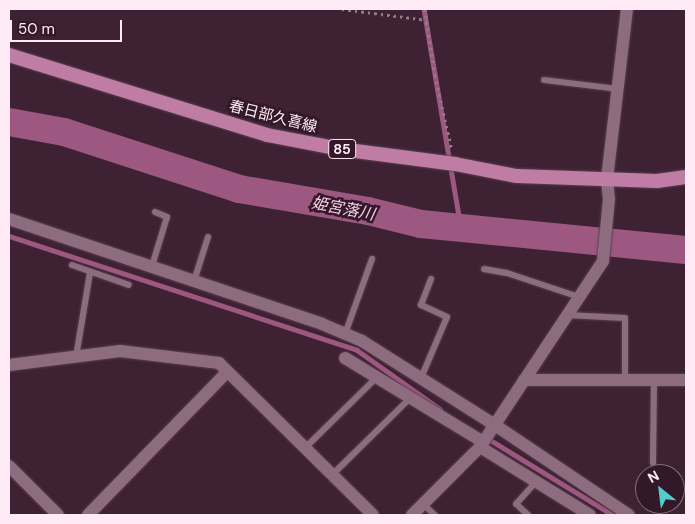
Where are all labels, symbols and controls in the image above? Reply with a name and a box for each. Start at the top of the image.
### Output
scale bar [12,10,125,42]
text: 50 m [18,19,55,39]
street label: 春日部久喜線 [227,97,319,137]
road number: 85 [327,138,357,160]
water label: 姫宮落川 [310,193,376,225]
north arrow [635,464,685,514]
text: N [644,466,662,487]

